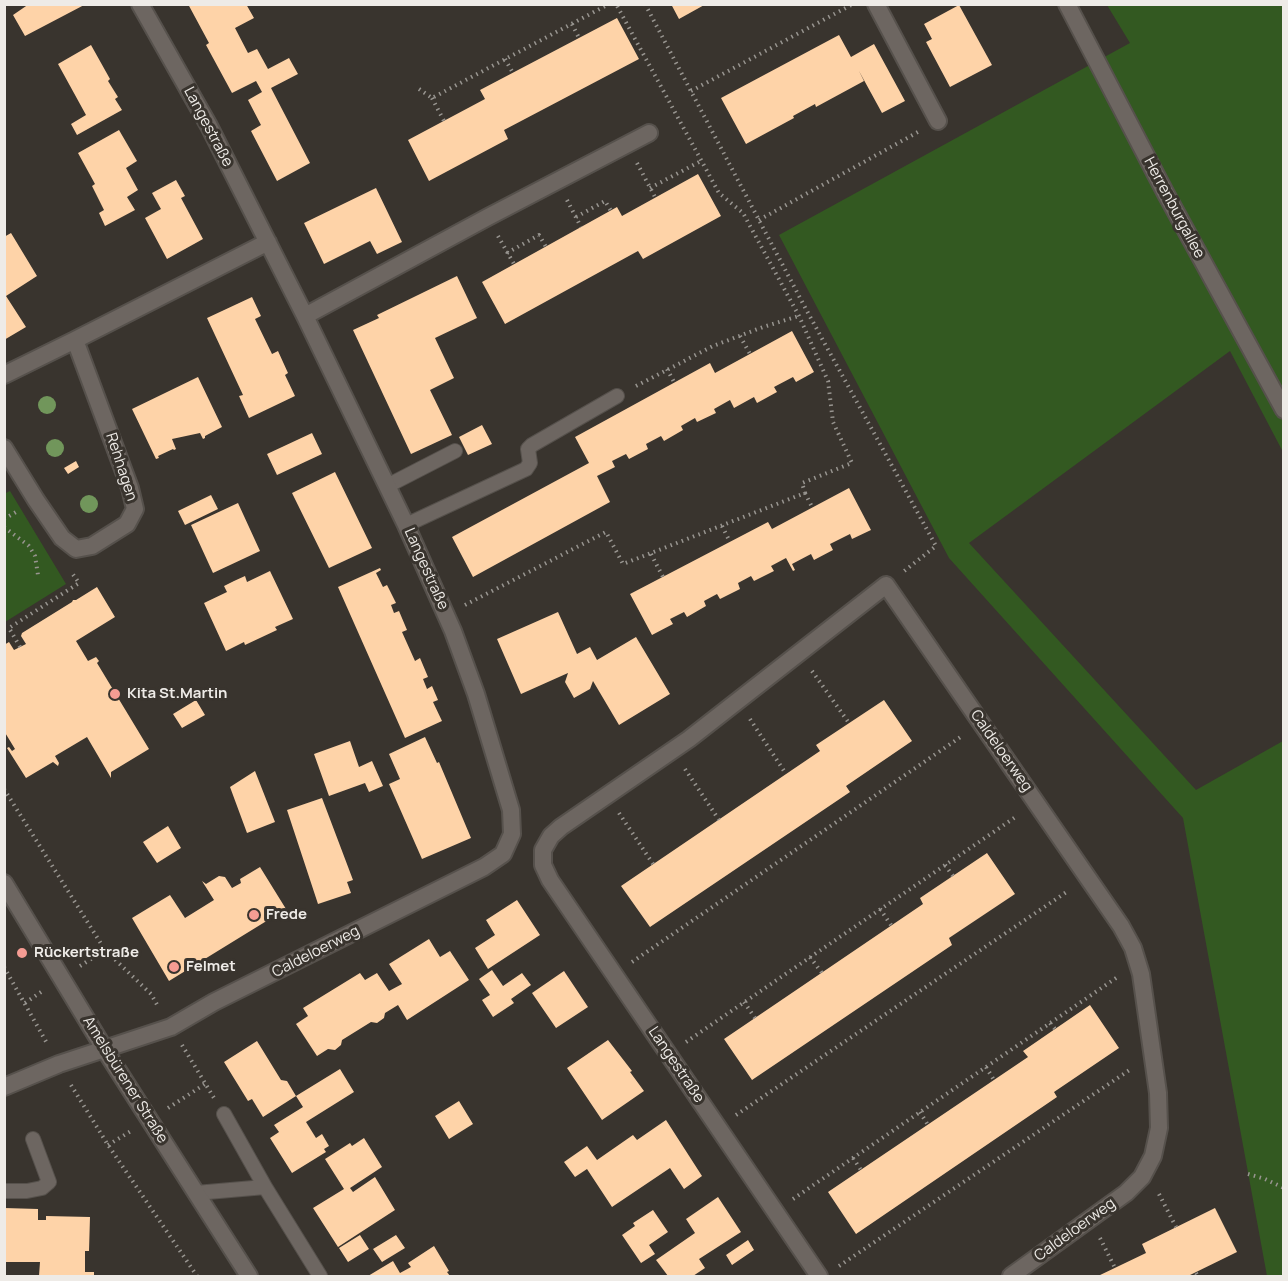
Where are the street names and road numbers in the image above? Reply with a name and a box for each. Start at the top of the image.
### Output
street label: Langestraße [179,84,237,170]
street label: Herrenburgallee [1140,154,1208,262]
street label: Rehhagen [102,431,140,503]
street label: Langestraße [400,525,452,613]
street label: Caldeloerweg [966,707,1036,795]
street label: Caldeloerweg [269,922,363,982]
street label: Amelsbürener Straße [79,1013,171,1147]
street label: Langestraße [644,1024,708,1106]
street label: Caldeloerweg [1031,1195,1119,1265]

